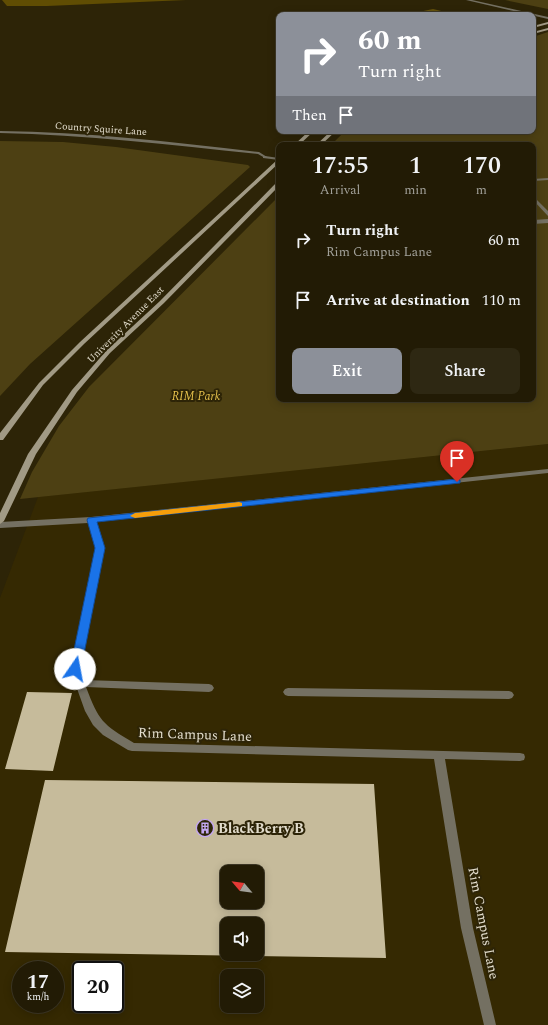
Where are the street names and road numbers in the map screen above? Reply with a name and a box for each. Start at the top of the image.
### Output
street label: Country Squire Lane [54,118,148,140]
street label: University Avenue East [84,282,168,367]
street label: Rim Campus Lane [138,722,253,747]
street label: Rim Campus Lane [462,865,505,981]

